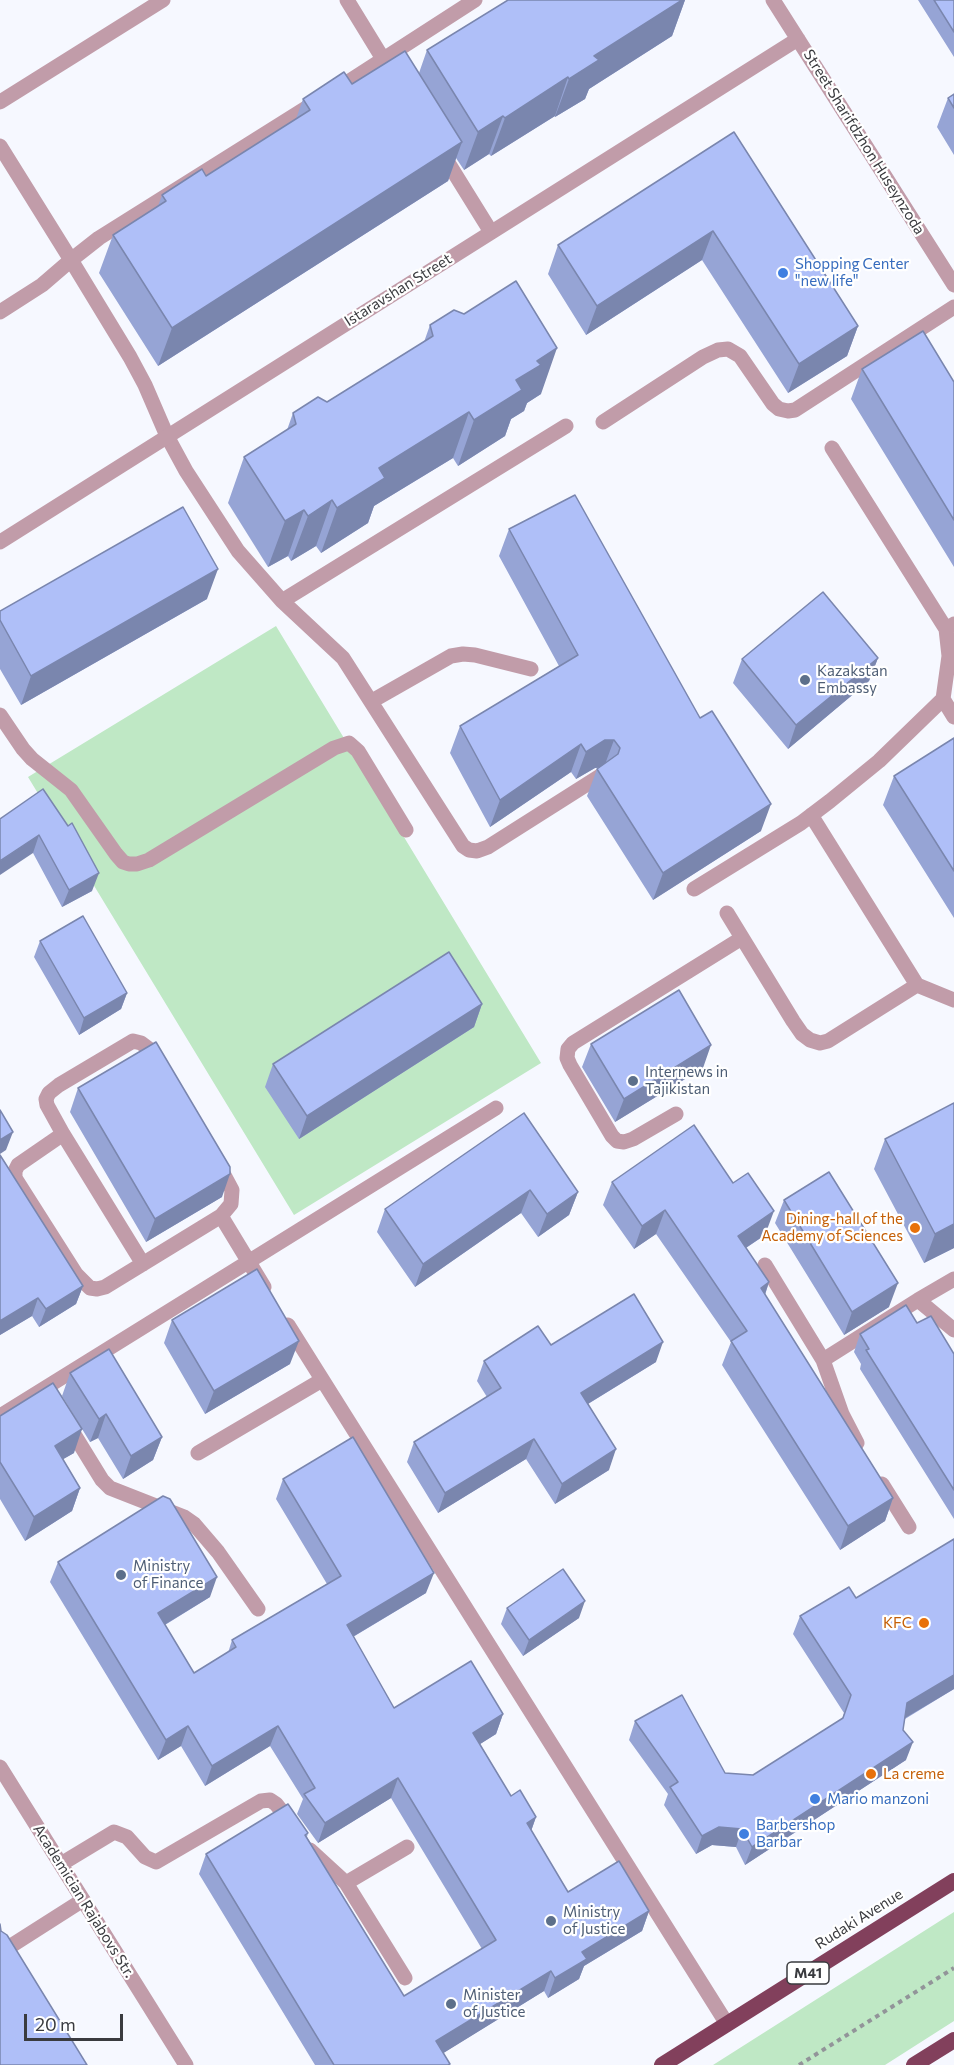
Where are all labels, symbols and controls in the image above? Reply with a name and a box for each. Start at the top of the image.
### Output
street label: Street Sharifdzhon Huseynzoda [799,46,929,238]
street label: Istaravshan Street [341,250,455,330]
place label: Shopping Center "new life" [795,255,909,290]
marker: Shopping Center "new life" [776,266,790,280]
place label: Kazakstan Embassy [817,662,888,697]
marker: Kazakstan Embassy [798,673,812,687]
place label: Internews in Tajikistan [645,1063,728,1098]
marker: Internews in Tajikistan [626,1074,640,1088]
place label: Dining-hall of the Academy of Sciences [761,1210,903,1245]
marker: Dining-hall of the Academy of Sciences [908,1221,922,1235]
place label: Ministry of Finance [133,1557,203,1592]
marker: Ministry of Finance [114,1568,128,1582]
place label: KFC [883,1614,912,1632]
marker: KFC [917,1616,931,1630]
place label: La creme [883,1765,944,1783]
marker: La creme [864,1767,878,1781]
place label: Mario manzoni [827,1790,929,1808]
marker: Mario manzoni [808,1792,822,1806]
place label: Barbershop Barbar [756,1816,835,1851]
street label: Academician Rajabovs Str. [29,1821,139,1981]
marker: Barbershop Barbar [737,1827,751,1841]
street label: Rudaki Avenue [812,1885,906,1953]
place label: Ministry of Justice [563,1903,626,1938]
marker: Ministry of Justice [544,1914,558,1928]
road number: M41 [787,1962,829,1984]
place label: Minister of Justice [463,1986,526,2021]
marker: Minister of Justice [444,1997,458,2011]
scale bar [27,2002,126,2040]
text: 20 m [35,2013,76,2035]

